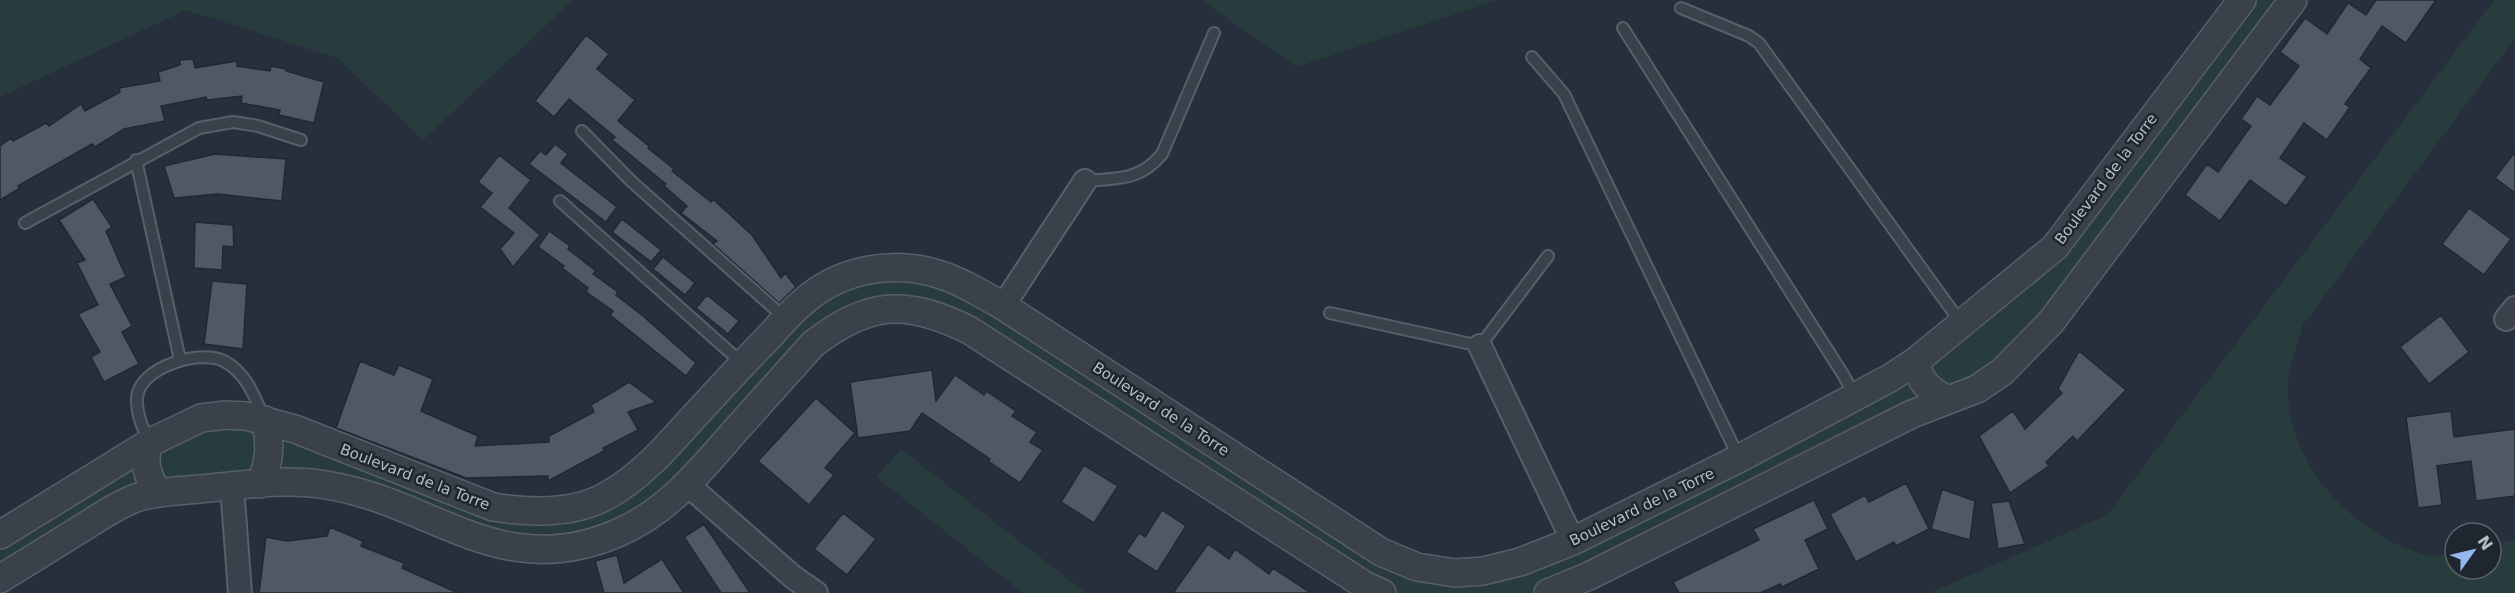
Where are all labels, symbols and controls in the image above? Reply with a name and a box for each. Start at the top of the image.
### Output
street label: Boulevard de la Torre [2051,110,2161,248]
street label: Boulevard de la Torre [1089,358,1233,460]
street label: Boulevard de la Torre [338,440,492,514]
street label: Boulevard de la Torre [1567,464,1717,550]
north arrow [2443,521,2503,581]
text: N [2473,532,2497,554]

